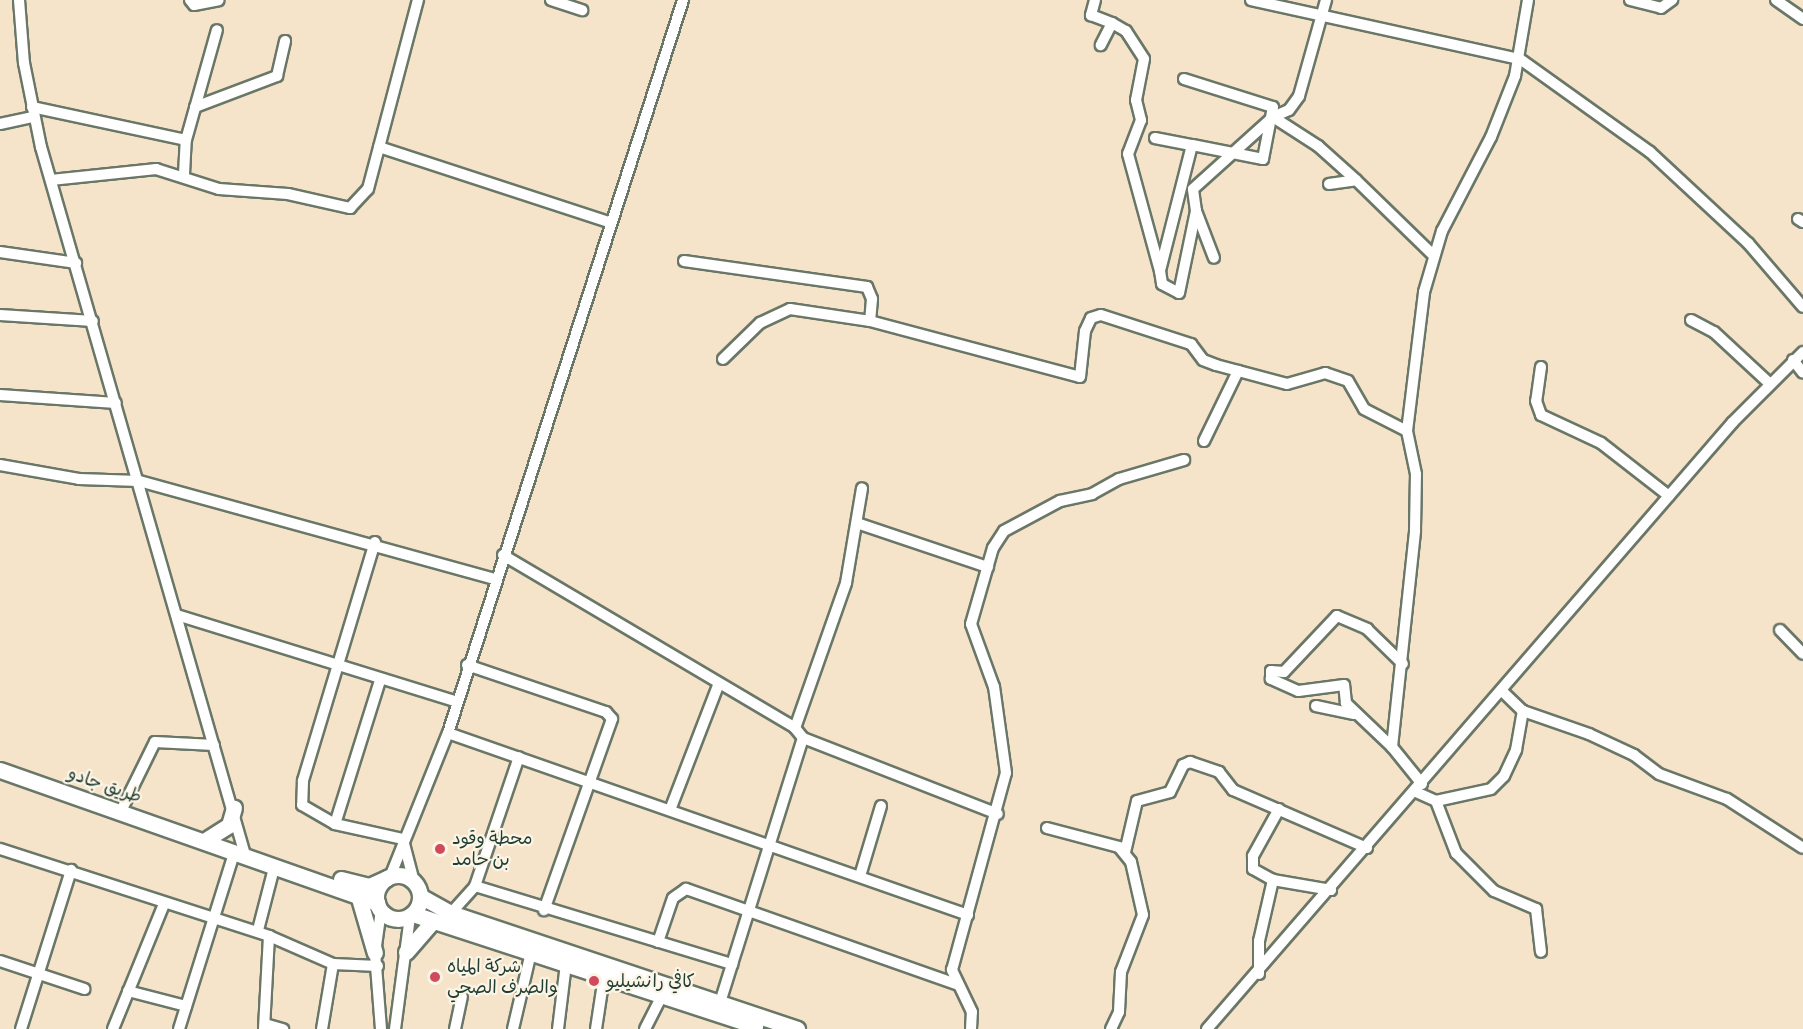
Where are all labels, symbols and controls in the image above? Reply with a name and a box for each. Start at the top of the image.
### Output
street label: طريق جادو [65,762,145,808]
place label: محطة وقود بن حامد [452,828,533,870]
marker: محطة وقود بن حامد [433,842,447,856]
place label: شركة المياه والصرف الصحي [447,956,559,998]
marker: شركة المياه والصرف الصحي [428,970,442,984]
place label: كافي رانشيليو [606,970,695,992]
marker: كافي رانشيليو [587,974,601,988]

